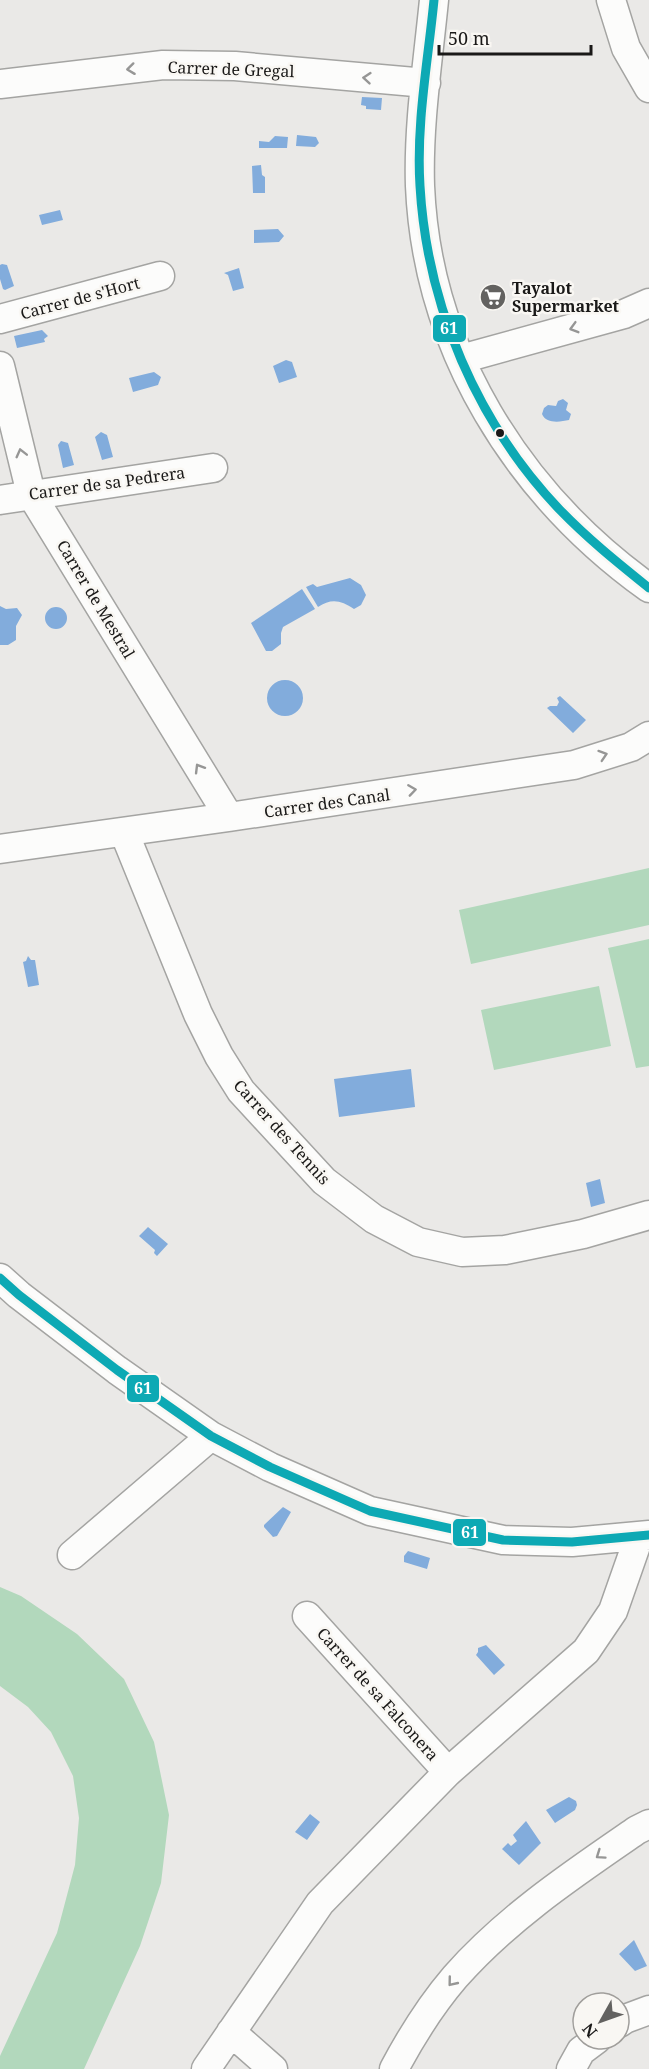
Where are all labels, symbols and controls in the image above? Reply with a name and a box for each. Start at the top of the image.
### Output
scale bar [439,18,590,56]
text: 50 m [448,26,490,50]
street label: Carrer de Gregal [167,56,295,82]
one-way arrow [127,62,136,75]
one-way arrow [363,71,372,84]
street label: Carrer de s'Hort [18,271,142,324]
place label: Tayalot Supermarket [512,277,620,317]
supermarket icon: Tayalot Supermarket [478,282,508,312]
line badge: 61 [432,314,467,343]
text: 61 [440,317,458,339]
one-way arrow [569,321,580,333]
unlabelled marker [494,427,506,439]
one-way arrow [16,448,29,458]
street label: Carrer de sa Pedrera [28,461,186,505]
street label: Carrer de Mestral [52,536,140,662]
one-way arrow [597,750,608,763]
one-way arrow [194,764,206,774]
street label: Carrer des Canal [263,783,391,823]
one-way arrow [407,785,416,797]
street label: Carrer des Tennis [229,1075,335,1189]
line badge: 61 [126,1374,160,1403]
text: 61 [134,1377,152,1399]
line badge: 61 [452,1518,487,1547]
text: 61 [461,1521,479,1543]
street label: Carrer de sa Falconera [312,1623,444,1765]
one-way arrow [596,1848,607,1859]
one-way arrow [449,1975,460,1986]
north arrow [571,1991,631,2051]
text: N [577,2018,602,2043]

